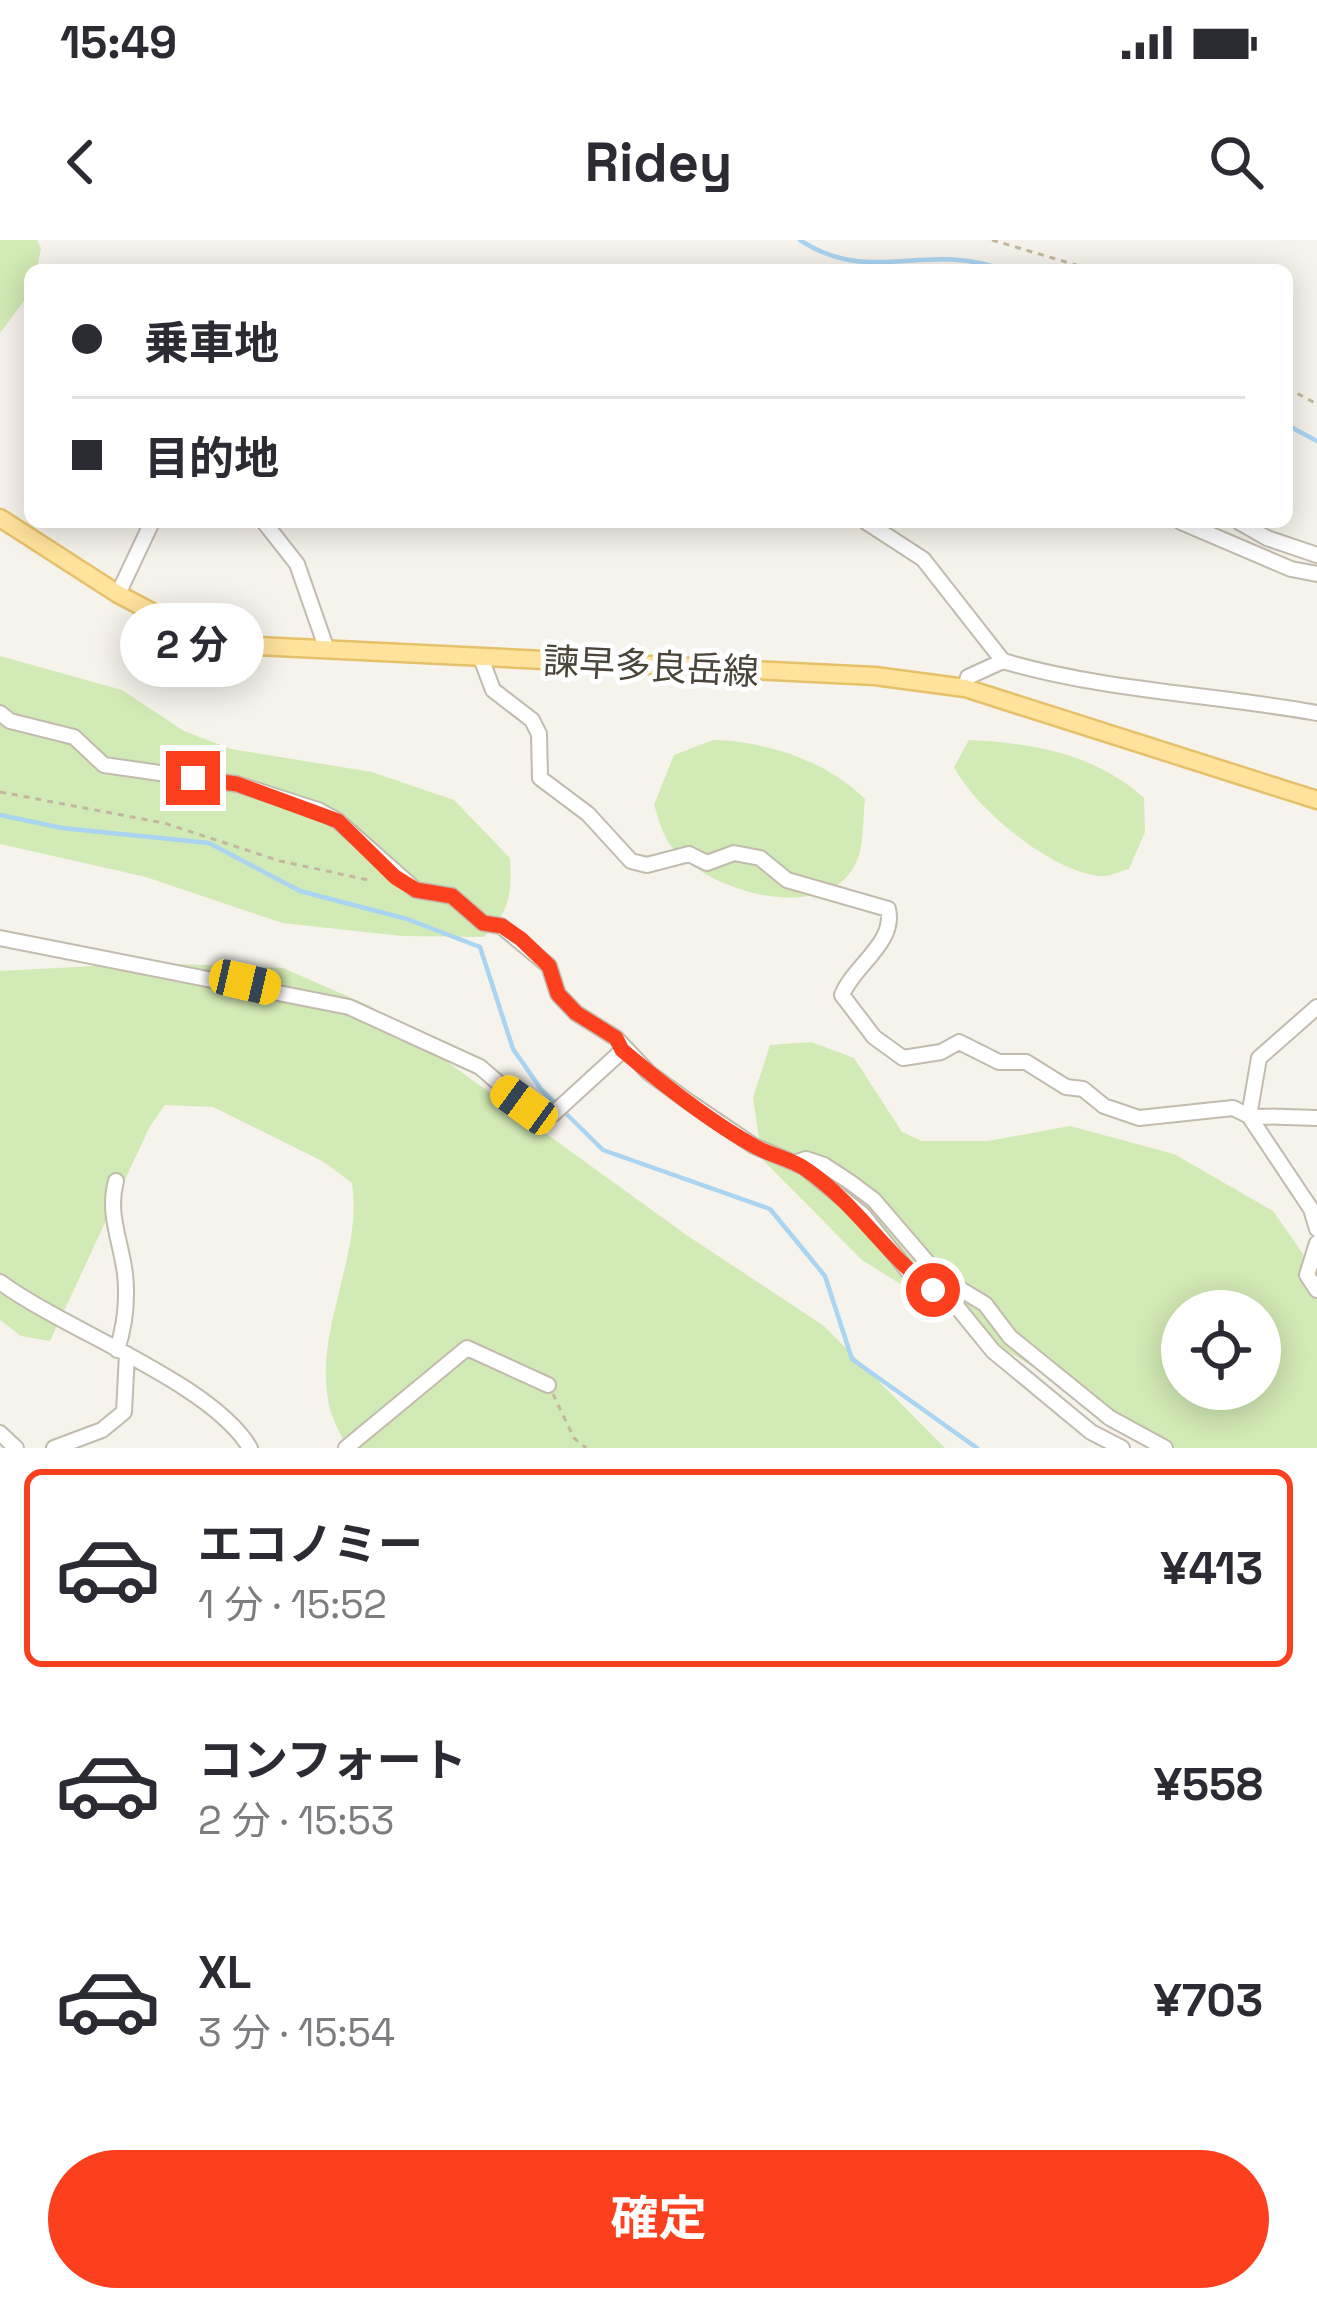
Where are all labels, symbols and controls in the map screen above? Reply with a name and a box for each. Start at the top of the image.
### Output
text: 15:49 [60,14,177,71]
text: Ridey [585,128,732,197]
icon: back [48,129,114,195]
icon: search [1203,129,1269,195]
text: 乗車地 [144,315,279,372]
text: 目的地 [144,430,279,487]
callout: 2 分 [121,604,265,688]
text: 2 分 [156,620,228,669]
street label: 諫早多良岳線 [542,638,760,696]
route end [166,751,220,805]
car [206,956,284,1008]
car [484,1069,564,1141]
route start [906,1263,960,1317]
map controls [1161,1290,1281,1410]
button: locate [1161,1290,1281,1410]
icon: car [54,1514,162,1622]
text: エコノミー [198,1516,423,1573]
text: ¥413 [1160,1540,1263,1597]
text: 1 分 · 15:52 [198,1580,387,1629]
icon: car [54,1730,162,1838]
text: コンフォート [198,1732,467,1789]
text: ¥558 [1154,1756,1263,1813]
text: 2 分 · 15:53 [198,1796,394,1845]
text: XL [198,1944,251,2001]
icon: car [54,1946,162,2054]
text: ¥703 [1154,1972,1263,2029]
text: 3 分 · 15:54 [198,2008,395,2057]
button: 確定 [48,2150,1269,2288]

